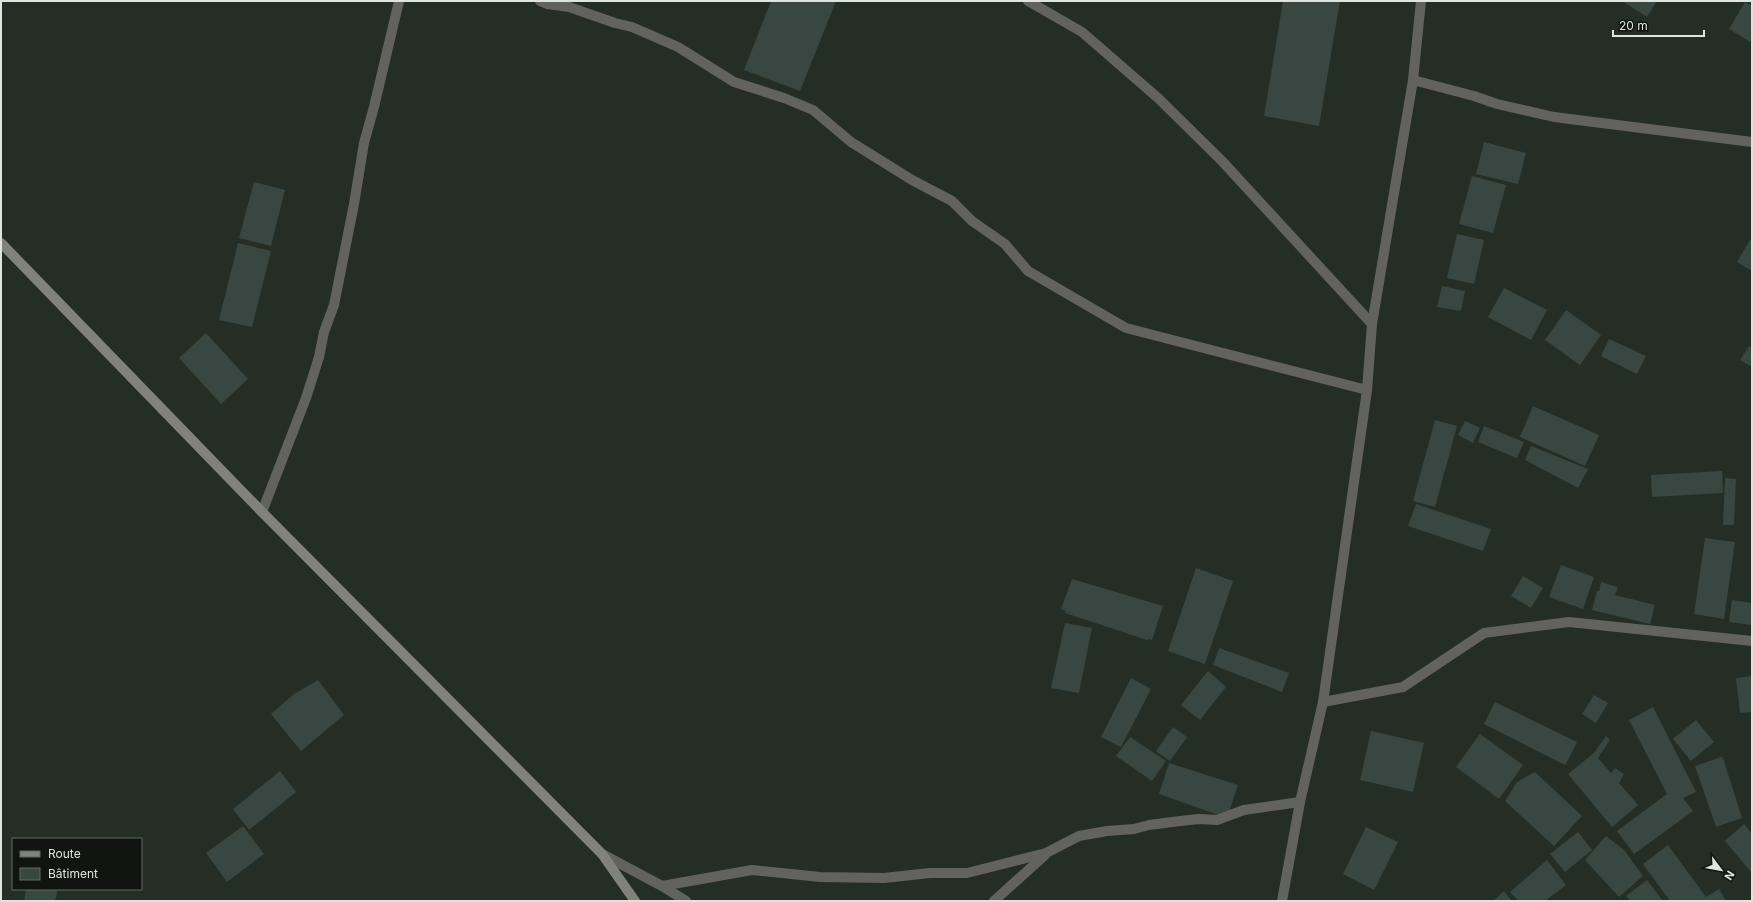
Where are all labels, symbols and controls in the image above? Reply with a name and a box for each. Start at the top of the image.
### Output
scale bar [1613,12,1704,38]
text: 20 m [1619,18,1648,33]
legend [12,838,142,890]
text: Route [48,846,81,861]
north arrow [1701,850,1741,890]
text: Bâtiment [48,866,98,881]
text: N [1721,868,1738,883]

